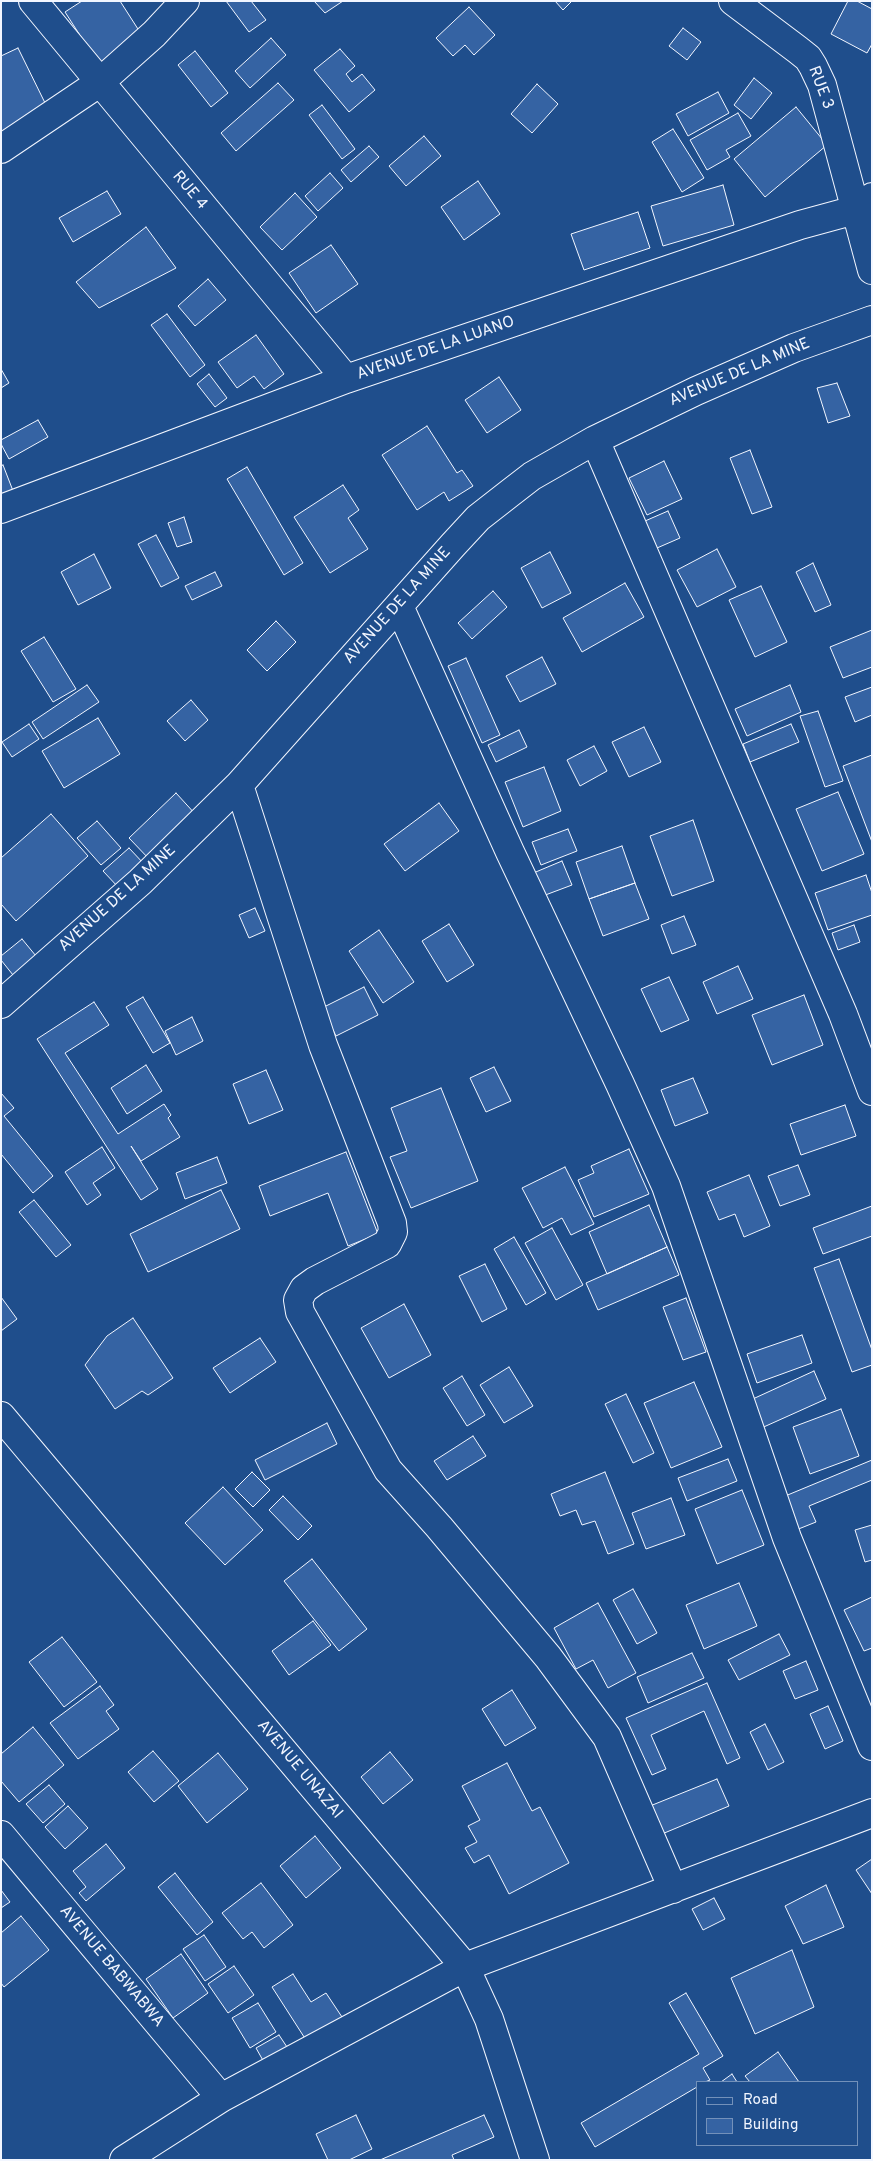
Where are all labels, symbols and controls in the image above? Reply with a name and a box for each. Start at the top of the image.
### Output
street label: RUE 3 [803,64,837,112]
street label: RUE 4 [167,168,211,214]
street label: AVENUE DE LA LUANO [355,313,517,385]
street label: AVENUE DE LA MINE [667,335,813,411]
street label: AVENUE DE LA MINE [340,544,456,668]
street label: AVENUE DE LA MINE [56,841,180,957]
street label: AVENUE UNAZAI [252,1717,346,1823]
street label: AVENUE BABWABWA [55,1902,167,2032]
legend [696,2081,858,2146]
text: Road [743,2091,778,2110]
text: Building [743,2116,798,2135]

